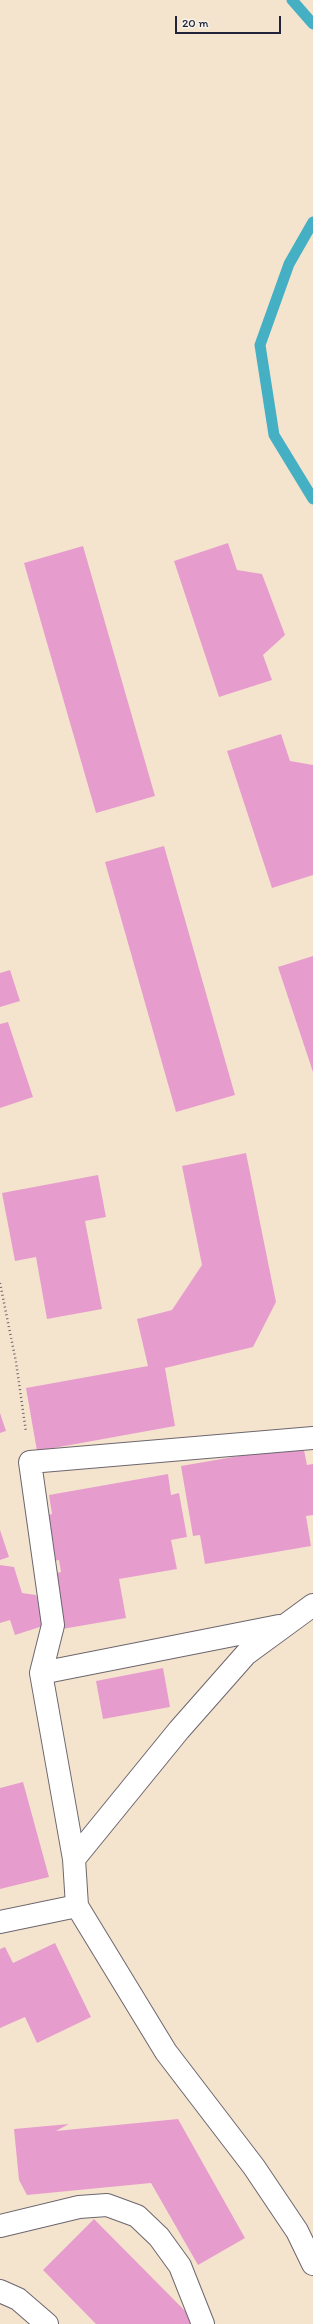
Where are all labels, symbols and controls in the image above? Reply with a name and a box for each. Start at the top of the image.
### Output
scale bar [177,8,283,34]
text: 20 m [182,16,209,30]

